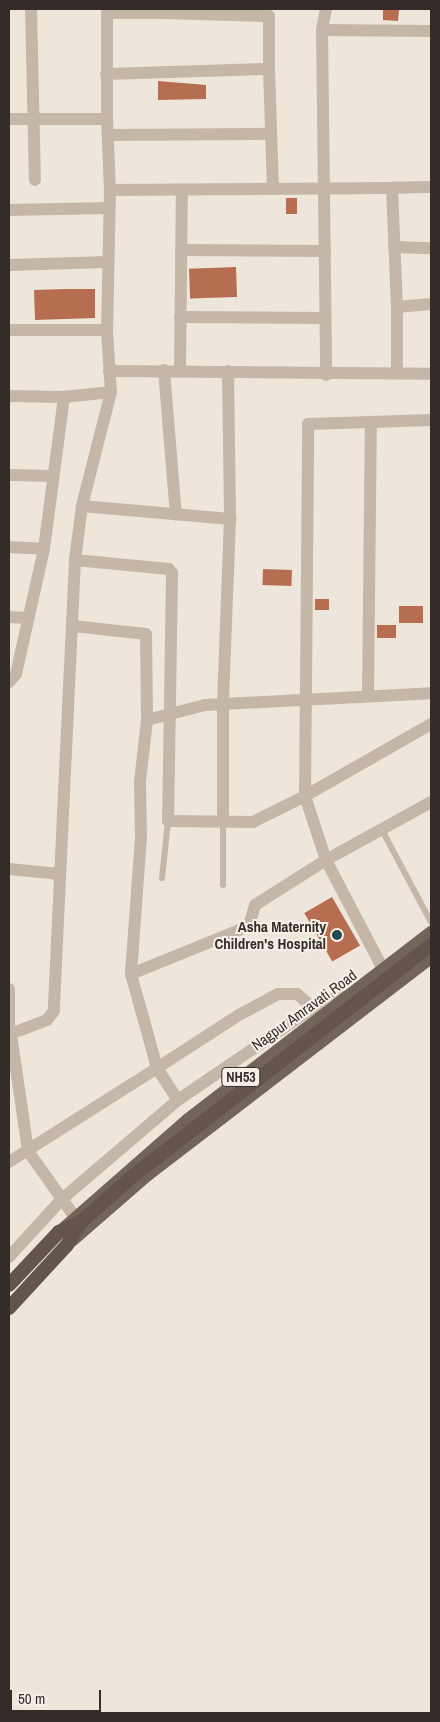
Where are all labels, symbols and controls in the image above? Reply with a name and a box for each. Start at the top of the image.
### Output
place label: Asha Maternity Children's Hospital [214,917,326,952]
marker: Asha Maternity Children's Hospital [330,928,344,942]
street label: Nagpur Amravati Road [248,966,360,1054]
road number: NH53 [221,1066,261,1088]
scale bar [12,1680,104,1712]
text: 50 m [18,1688,45,1709]

